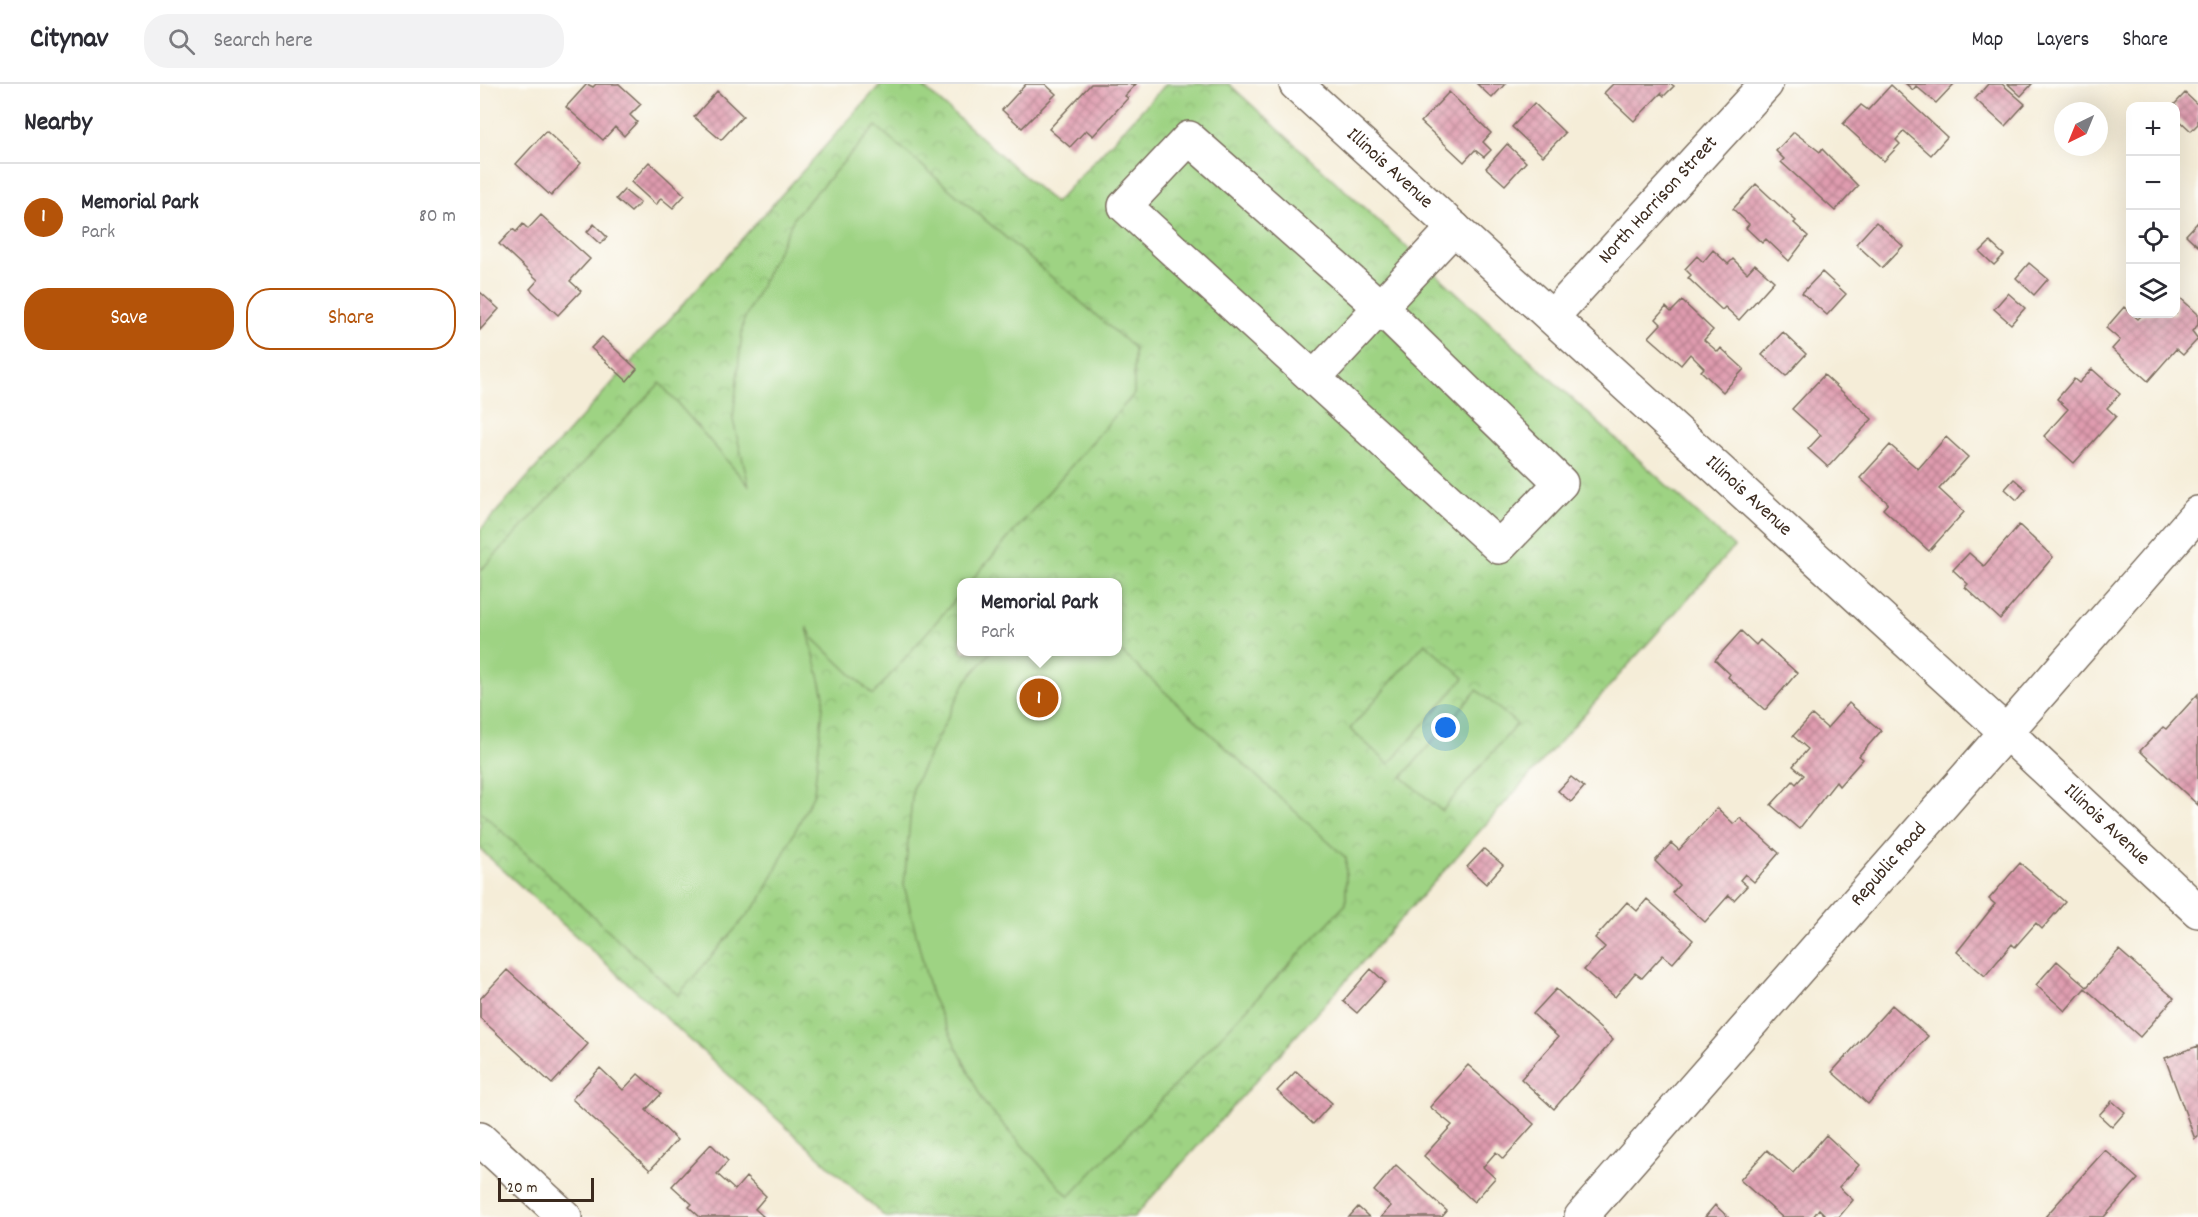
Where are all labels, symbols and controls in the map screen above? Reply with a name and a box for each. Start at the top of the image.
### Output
search box [144,14,564,68]
text: Citynav [30,21,108,61]
icon: search [165,25,198,58]
text: Search here [213,26,313,57]
text: Map [1972,26,2003,56]
text: Layers [2036,26,2089,56]
text: Share [2122,26,2168,56]
north arrow [2054,102,2108,156]
map controls [2126,102,2180,318]
button: + [2126,102,2180,156]
text: Nearby [24,105,92,142]
street label: Illinois Avenue [1339,122,1439,216]
street label: North Harrison Street [1593,130,1725,271]
button: − [2126,156,2180,210]
text: Memorial Park [81,188,199,219]
text: 1 [41,203,46,231]
text: 80 m [419,203,456,231]
button: locate [2126,210,2180,264]
text: Park [81,219,115,247]
button: layers [2126,264,2180,318]
button: Save [24,288,234,350]
button: Share [246,288,456,350]
street label: Illinois Avenue [1698,449,1798,544]
popup [957,578,1122,656]
text: Memorial Park [981,588,1098,619]
text: Park [981,619,1015,647]
pin: 1 [1020,676,1058,720]
your location [1431,713,1460,742]
street label: Illinois Avenue [2057,778,2156,873]
street label: Republic Road [1845,817,1934,913]
scale bar [498,1175,594,1202]
text: 20 m [507,1177,537,1200]

